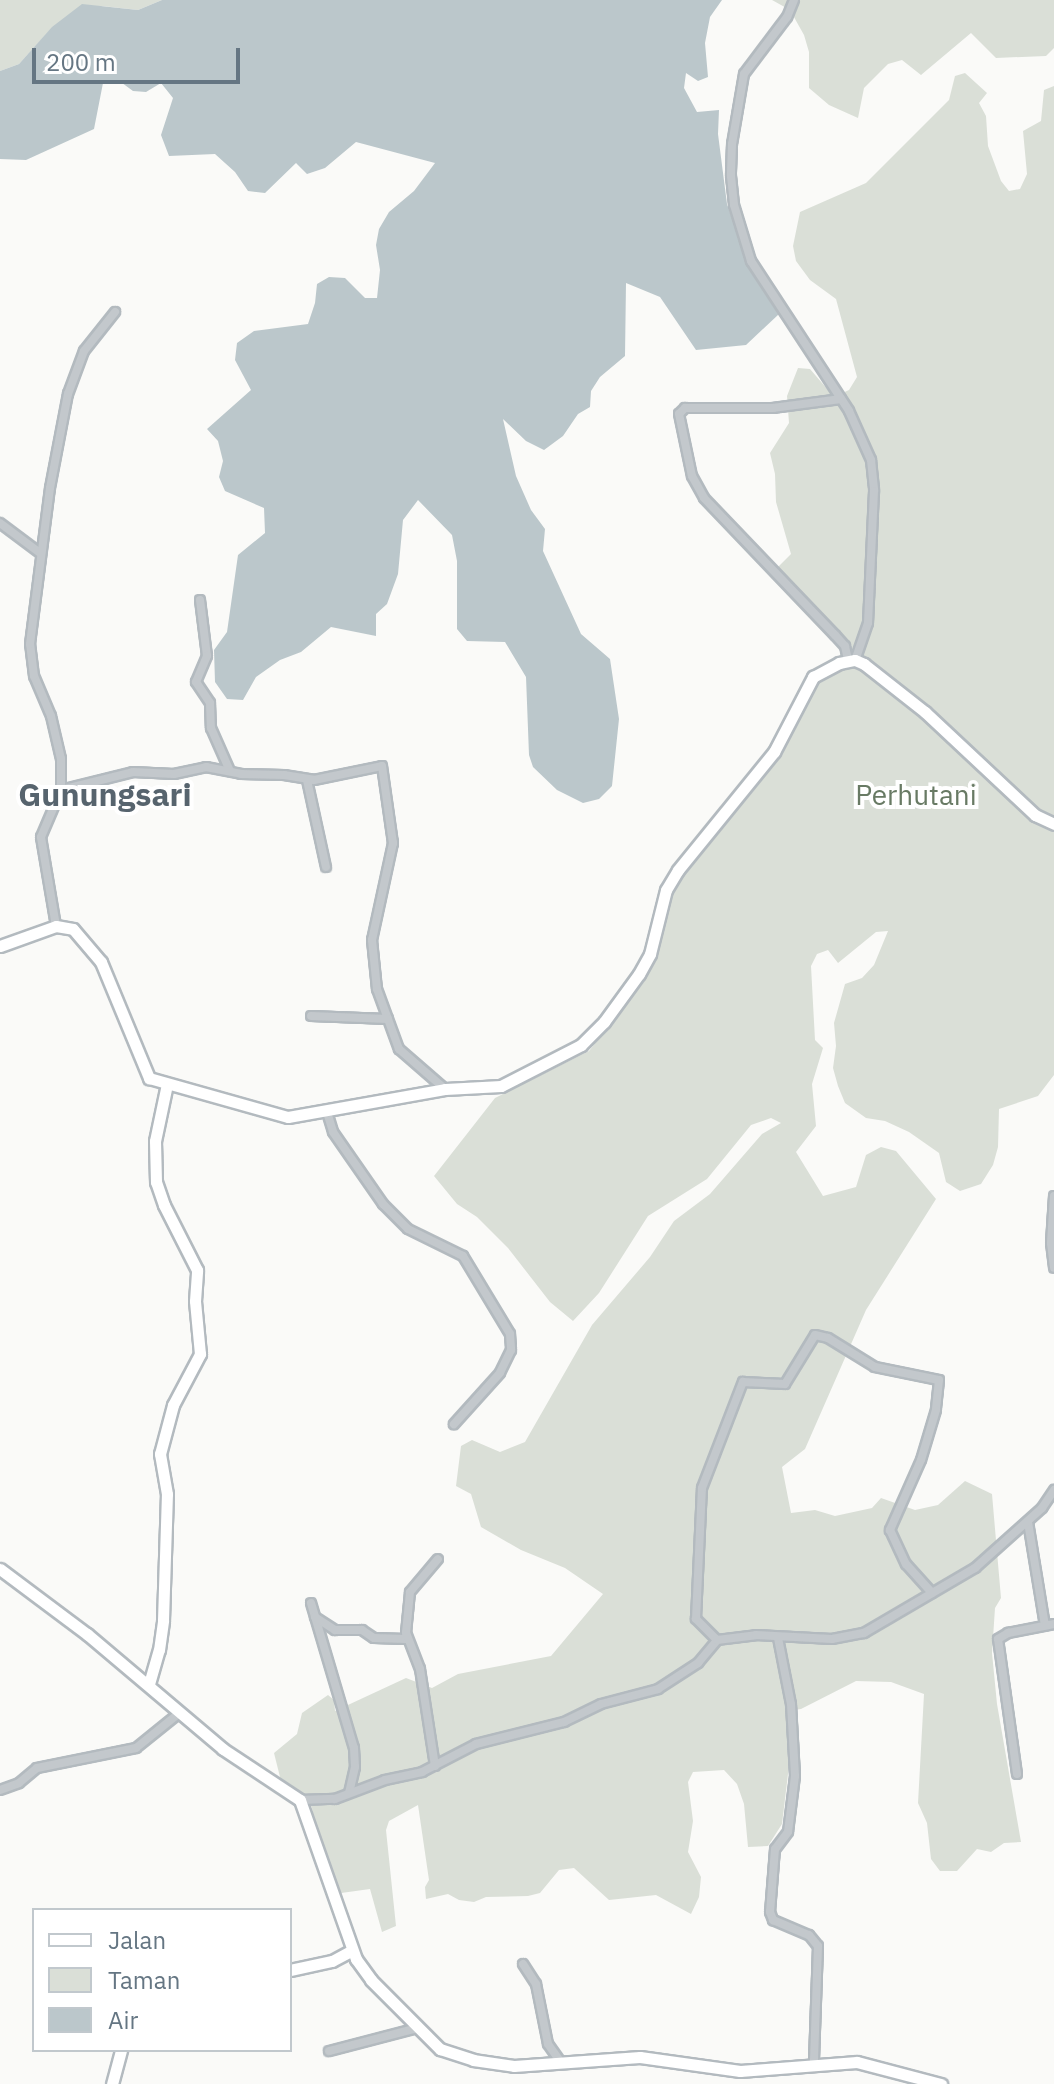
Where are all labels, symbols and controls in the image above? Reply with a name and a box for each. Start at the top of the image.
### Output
scale bar [36,32,244,82]
text: 200 m [46,46,116,78]
district label: Gunungsari [18,775,192,813]
park label: Perhutani [855,778,977,812]
legend [32,1908,292,2052]
text: Jalan [108,1924,166,1956]
text: Taman [108,1964,180,1996]
text: Air [108,2004,138,2036]

